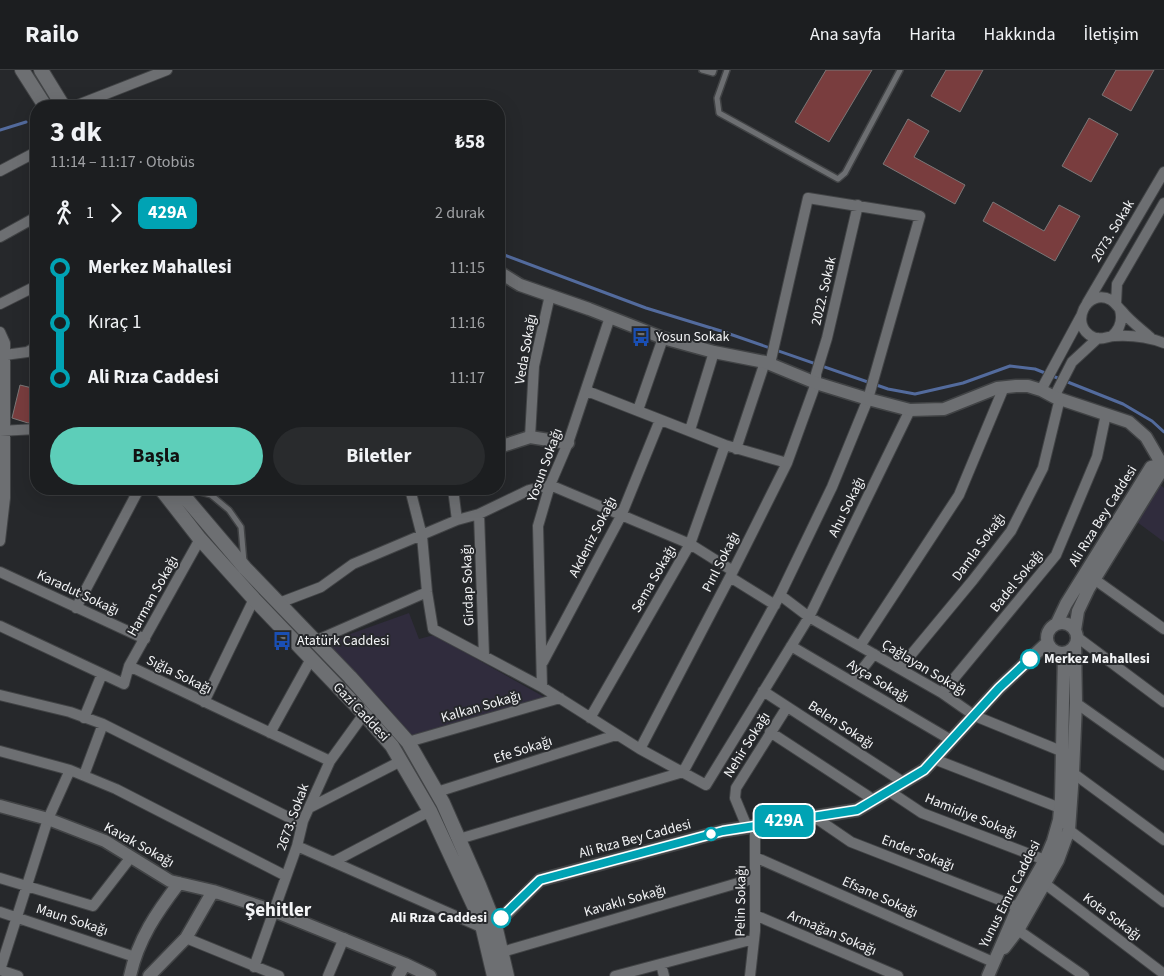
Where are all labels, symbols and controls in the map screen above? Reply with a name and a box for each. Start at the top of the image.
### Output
text: Railo [25,17,79,52]
text: Ana sayfa [810,22,881,47]
text: Harita [909,22,956,47]
text: Hakkında [984,22,1056,47]
text: İletişim [1084,22,1139,47]
text: 3 dk [50,112,102,152]
text: ₺58 [455,129,485,156]
text: 11:14 – 11:17 · Otobüs [50,151,195,173]
street label: 2073. Sokak [1086,196,1140,266]
icon: walk [50,199,78,227]
icon: forward [102,199,130,227]
text: 429A [148,200,187,225]
text: 1 [86,202,94,224]
text: 2 durak [435,202,485,224]
text: Merkez Mahallesi [88,254,232,281]
street label: 2022. Sokak [806,255,842,327]
text: 11:15 [449,257,485,279]
text: Kıraç 1 [88,309,141,336]
text: 11:16 [449,312,485,334]
street label: Veda Sokağı [510,312,542,386]
bus stop icon: Yosun Sokak [630,326,652,348]
place label: Yosun Sokak [655,327,729,347]
text: Ali Rıza Caddesi [88,364,219,391]
text: 11:17 [449,367,485,389]
street label: Yosun Sokağı [522,425,568,506]
button: Başla [50,427,263,485]
button: Biletler [273,427,485,485]
street label: Ali Rıza Bey Caddesi [1064,462,1142,570]
street label: Ahu Sokağı [824,473,870,541]
street label: Akdeniz Sokağı [564,493,622,581]
street label: Damla Sokağı [947,509,1011,585]
street label: Pırıl Sokağı [697,528,745,596]
street label: Sema Sokağı [627,541,681,617]
street label: Girdap Sokağı [457,544,479,626]
street label: Badel Sokağı [985,545,1049,617]
street label: Harman Sokağı [123,552,183,640]
street label: Karadut Sokağı [33,565,123,621]
bus stop icon: Atatürk Caddesi [271,630,293,652]
place label: Atatürk Caddesi [297,631,390,651]
street label: Çağlayan Sokağı [878,635,970,701]
marker: Merkez Mahallesi [1020,649,1040,669]
place label: Merkez Mahallesi [1044,649,1150,669]
street label: Sığla Sokağı [143,650,215,700]
street label: Ayça Sokağı [843,655,913,707]
street label: Gazi Caddesi [328,678,394,746]
street label: Kalkan Sokağı [439,686,523,728]
street label: Belen Sokağı [804,696,878,754]
street label: Nehir Sokağı [719,708,775,782]
street label: Efe Sokağı [491,731,555,769]
street label: 2673. Sokak [272,781,314,853]
street label: Hamidiye Sokağı [922,788,1020,844]
line badge: 429A [749,805,819,837]
text: 429A [765,808,803,833]
street label: Ali Rıza Bey Caddesi [577,814,693,864]
street label: Kavak Sokağı [100,817,178,873]
unlabelled marker [704,827,718,841]
street label: Ender Sokağı [879,830,957,876]
street label: Yunus Emre Caddesi [974,837,1046,952]
street label: Pelin Sokağı [730,865,752,937]
street label: Efsane Sokağı [839,871,921,923]
street label: Kavaklı Sokağı [582,880,668,922]
street label: Kota Sokağı [1078,888,1146,946]
district label: Şehitler [245,897,312,924]
street label: Maun Sokağı [33,899,111,941]
street label: Armağan Sokağı [784,905,880,961]
place label: Ali Rıza Caddesi [390,908,487,928]
marker: Ali Rıza Caddesi [491,908,511,928]

